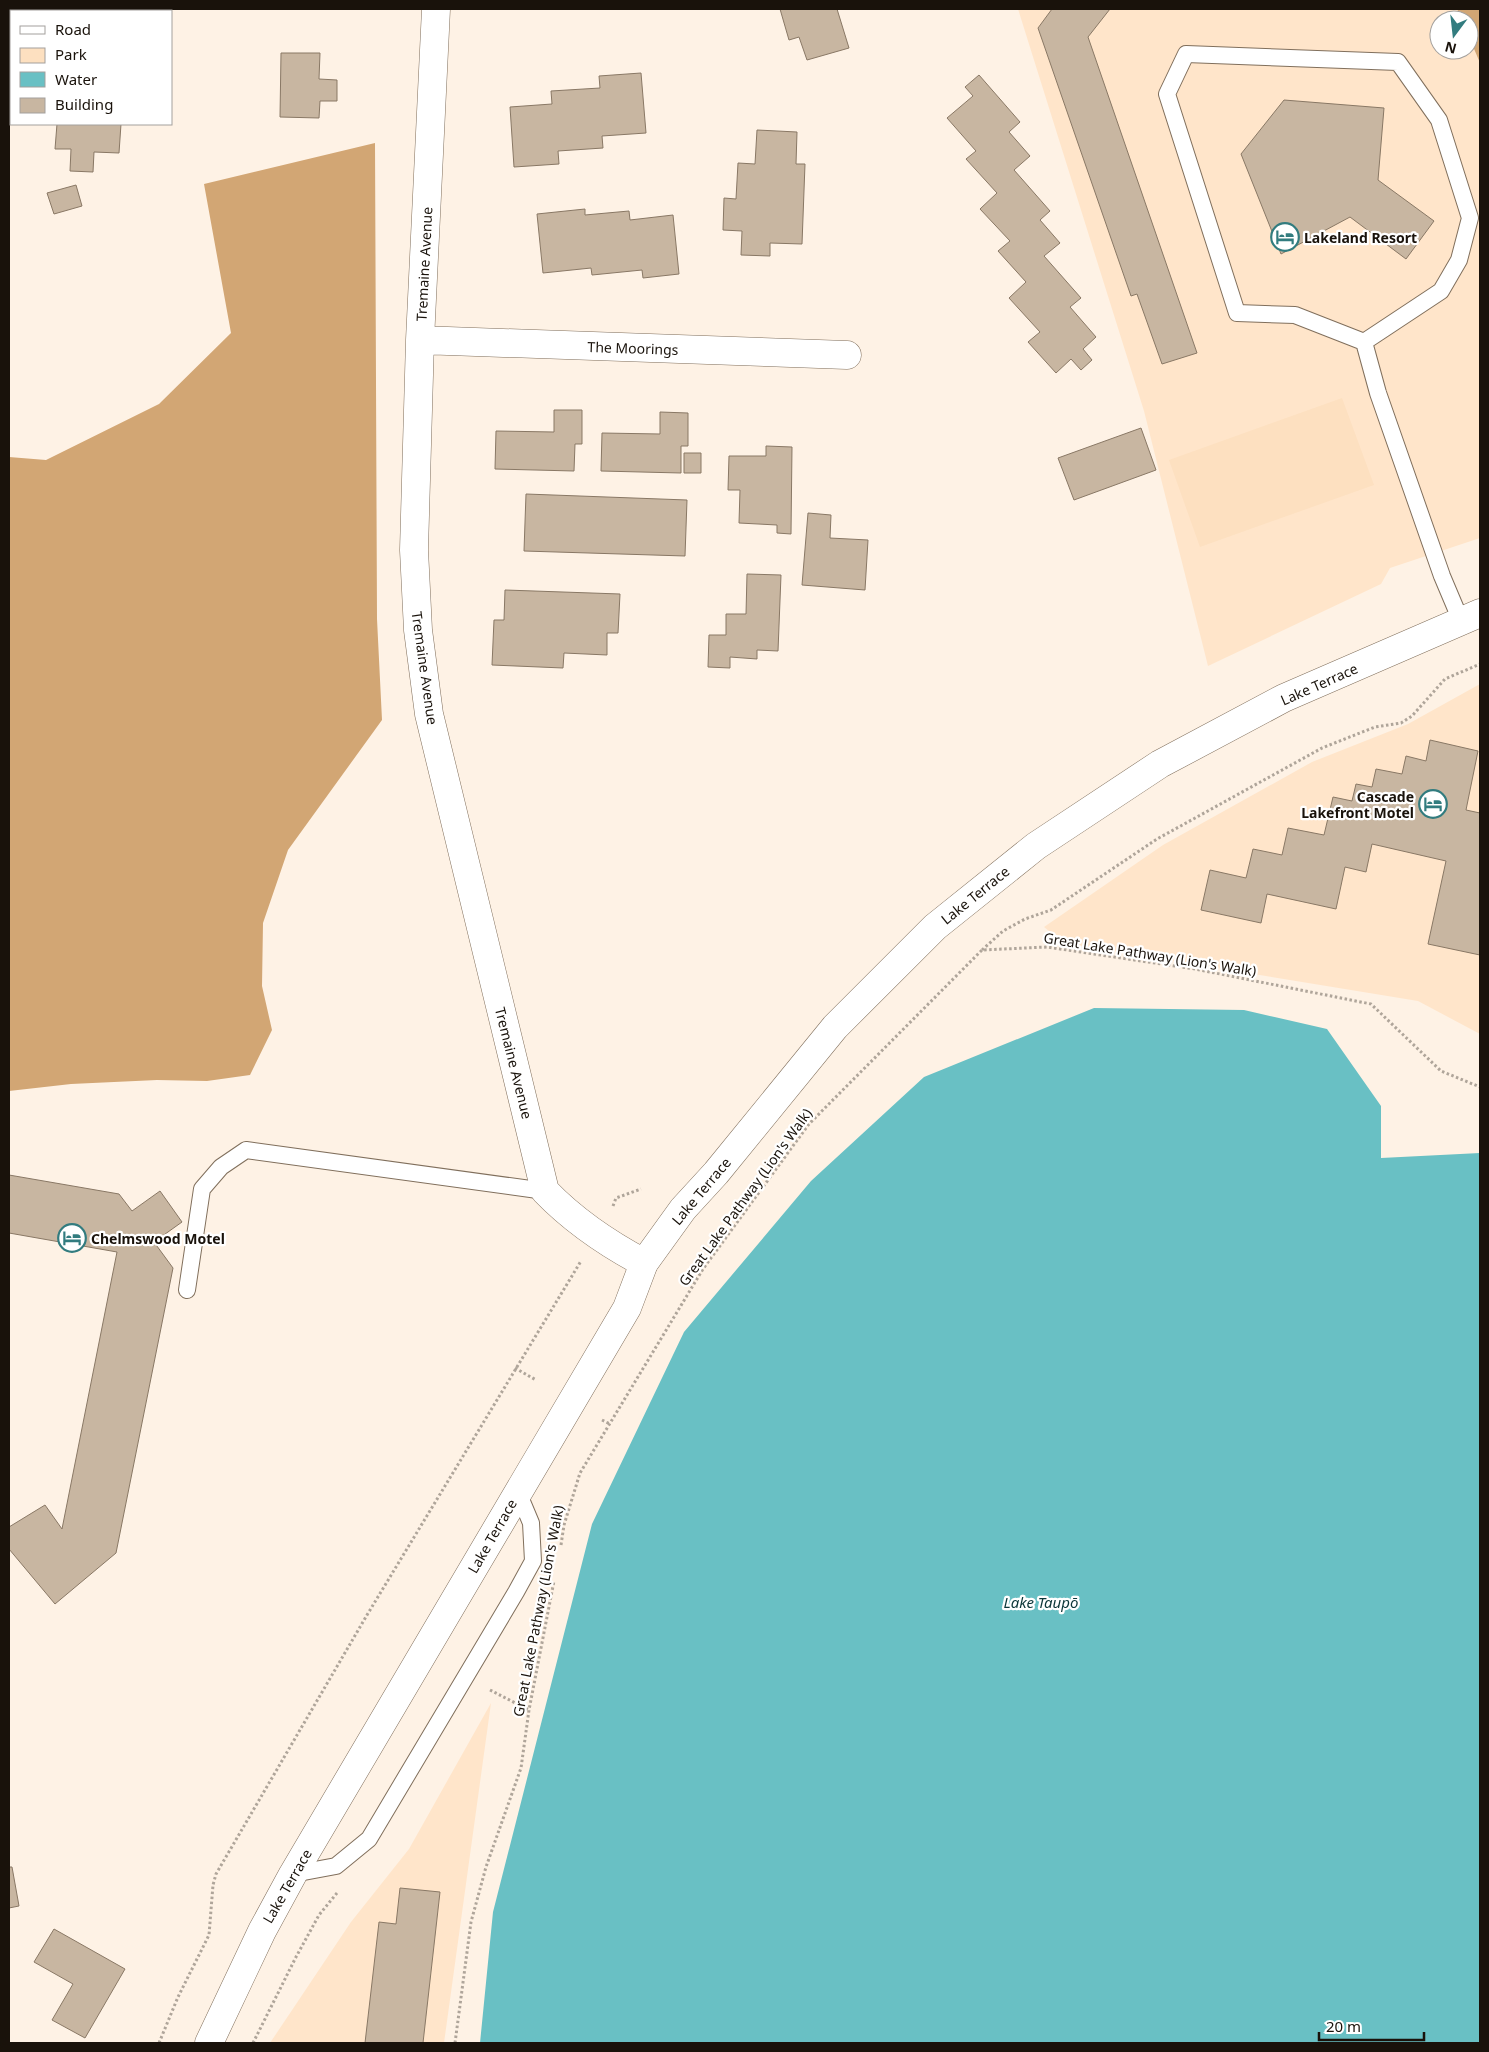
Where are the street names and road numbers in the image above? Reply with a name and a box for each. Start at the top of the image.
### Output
street label: Tremaine Avenue [412,206,436,322]
street label: The Moorings [587,337,679,359]
street label: Tremaine Avenue [408,610,442,726]
street label: Lake Terrace [1277,658,1361,709]
street label: Lake Terrace [937,862,1013,928]
street label: Great Lake Pathway (Lion's Walk) [1042,928,1258,980]
street label: Tremaine Avenue [491,1005,537,1121]
street label: Great Lake Pathway (Lion's Walk) [674,1104,816,1290]
street label: Lake Terrace [667,1153,735,1229]
street label: Lake Terrace [463,1495,521,1577]
street label: Great Lake Pathway (Lion's Walk) [508,1504,568,1718]
street label: Lake Terrace [258,1845,316,1927]

